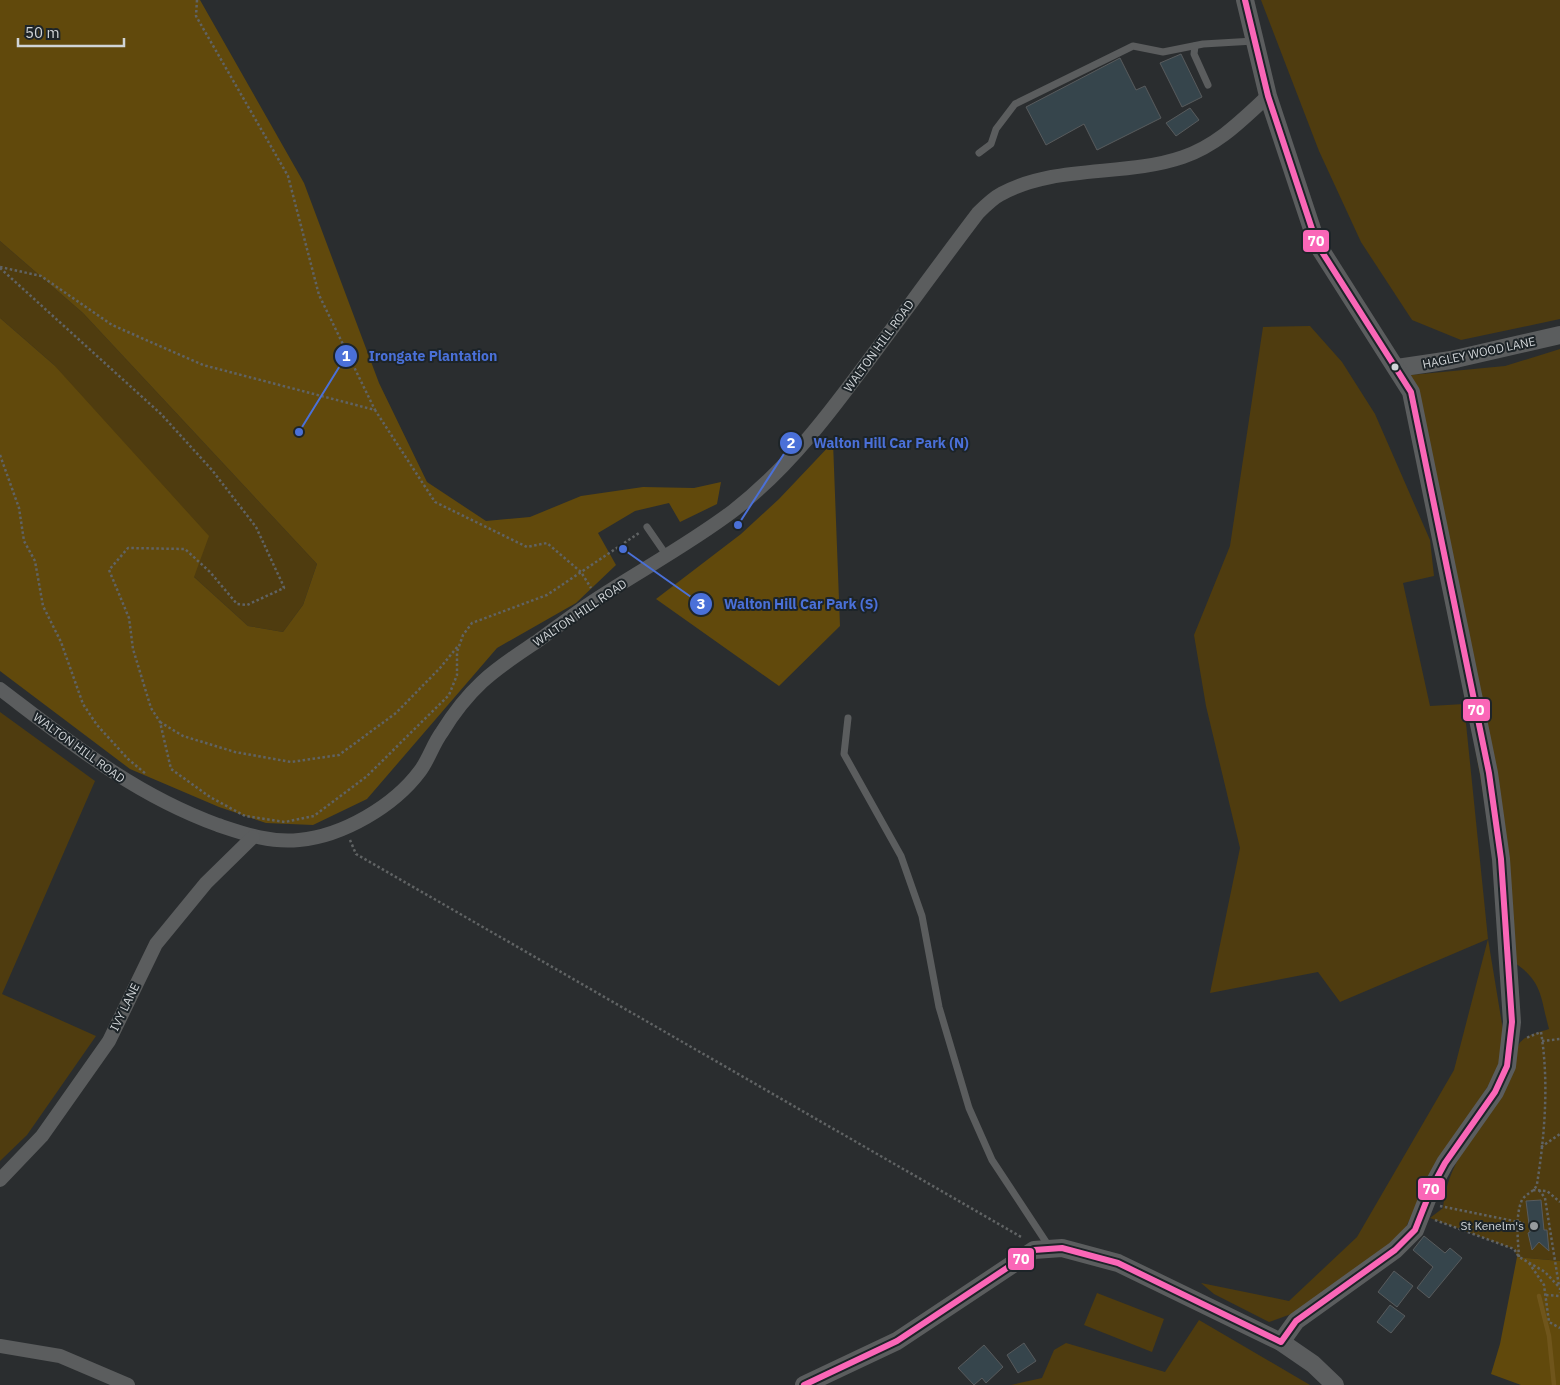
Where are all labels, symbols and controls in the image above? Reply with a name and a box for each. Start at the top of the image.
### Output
scale bar [18,15,124,47]
text: 50 m [25,23,60,42]
line badge: 70 [1302,229,1330,253]
text: 70 [1308,232,1324,250]
street label: WALTON HILL ROAD [840,297,917,394]
street label: HAGLEY WOOD LANE [1421,333,1537,372]
callout: Irongate Plantation [333,341,507,370]
text: 1 [341,346,351,365]
text: Irongate Plantation [369,347,497,365]
unlabelled marker [1390,362,1400,372]
callout: Walton Hill Car Park (N) [778,428,979,457]
text: 2 [786,433,796,452]
text: Walton Hill Car Park (N) [813,434,969,452]
street label: WALTON HILL ROAD [530,576,629,649]
callout: Walton Hill Car Park (S) [689,590,888,619]
text: 3 [696,594,706,613]
text: Walton Hill Car Park (S) [724,595,878,613]
line badge: 70 [1462,698,1491,722]
text: 70 [1468,701,1484,719]
street label: WALTON HILL ROAD [31,709,128,786]
street label: IVY LANE [107,980,143,1033]
line badge: 70 [1417,1177,1446,1201]
text: 70 [1423,1180,1439,1198]
place label: St Kenelm's [1460,1218,1524,1233]
marker: St Kenelm's [1528,1220,1540,1232]
line badge: 70 [1007,1247,1035,1271]
text: 70 [1013,1250,1029,1268]

